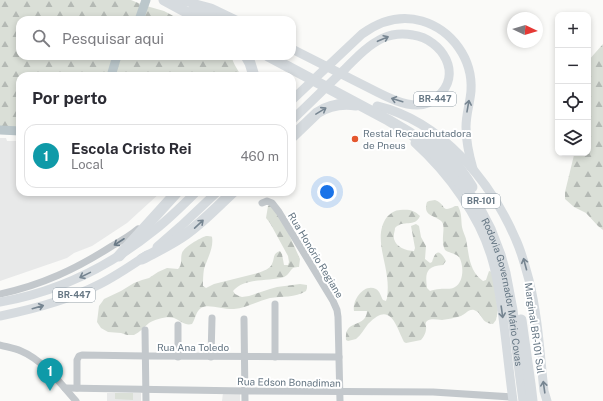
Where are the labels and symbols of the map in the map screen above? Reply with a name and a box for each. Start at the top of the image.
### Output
north arrow [507,12,543,48]
one-way arrow [376,35,388,42]
road number: BR-447 [414,92,456,106]
one-way arrow [391,96,404,104]
one-way arrow [465,100,473,113]
one-way arrow [315,107,327,115]
place label: Restal Recauchutadora de Pneus [363,127,471,151]
marker: Restal Recauchutadora de Pneus [350,134,360,144]
your location [317,182,337,202]
road number: BR-101 [462,194,500,208]
street label: Rua Honório Regiane [286,210,346,300]
street label: Rodovia Governador Mário Covas [479,216,525,367]
one-way arrow [194,219,204,229]
one-way arrow [114,238,125,246]
one-way arrow [520,258,528,271]
one-way arrow [79,272,91,280]
street label: Marginal BR-101 Sul [523,282,547,374]
road number: BR-447 [53,288,95,302]
one-way arrow [31,303,44,310]
one-way arrow [498,305,506,318]
street label: Rua Ana Toledo [157,341,229,353]
pin: 1 [37,358,63,391]
street label: Rua Edson Bonadiman [237,375,341,389]
one-way arrow [540,381,548,394]

